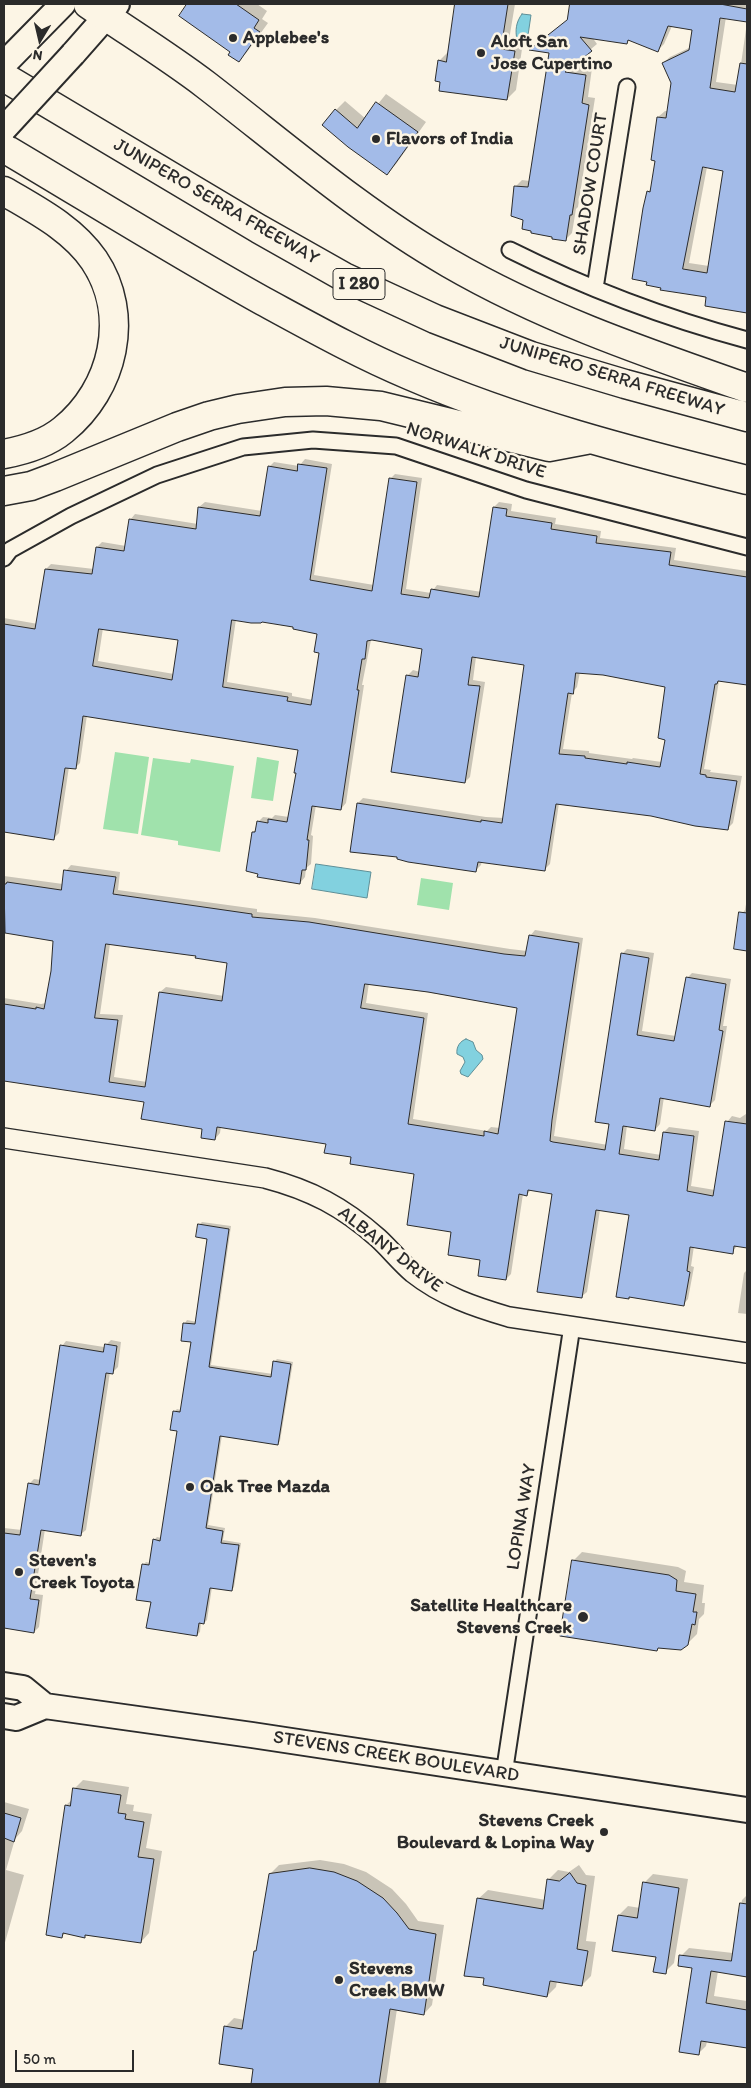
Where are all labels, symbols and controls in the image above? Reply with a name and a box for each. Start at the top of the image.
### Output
north arrow [15,15,65,65]
place label: Applebee's [243,27,329,49]
place label: Aloft San Jose Cupertino [491,31,613,75]
marker: Applebee's [227,32,239,44]
text: N [32,46,44,64]
marker: Aloft San Jose Cupertino [475,47,487,59]
street label: SHADOW COURT [568,111,614,257]
place label: Flavors of India [386,128,513,150]
marker: Flavors of India [370,133,382,145]
street label: JUNIPERO SERRA FREEWAY [109,134,323,270]
road number: I 280 [333,268,385,300]
street label: JUNIPERO SERRA FREEWAY [497,332,727,422]
street label: NORWALK DRIVE [403,418,549,484]
street label: ALBANY DRIVE [333,1202,447,1298]
street label: LOPINA WAY [502,1462,542,1572]
place label: Oak Tree Mazda [200,1476,330,1498]
marker: Oak Tree Mazda [184,1481,196,1493]
place label: Steven's Creek Toyota [29,1550,135,1594]
marker: Steven's Creek Toyota [13,1566,25,1578]
place label: Satellite Healthcare Stevens Creek [410,1595,572,1639]
marker: Satellite Healthcare Stevens Creek [576,1610,590,1624]
street label: STEVENS CREEK BOULEVARD [271,1726,521,1788]
place label: Stevens Creek Boulevard & Lopina Way [397,1810,594,1854]
marker: Stevens Creek Boulevard & Lopina Way [598,1826,610,1838]
place label: Stevens Creek BMW [349,1958,444,2002]
marker: Stevens Creek BMW [333,1974,345,1986]
scale bar [18,2040,136,2072]
text: 50 m [23,2050,56,2068]

